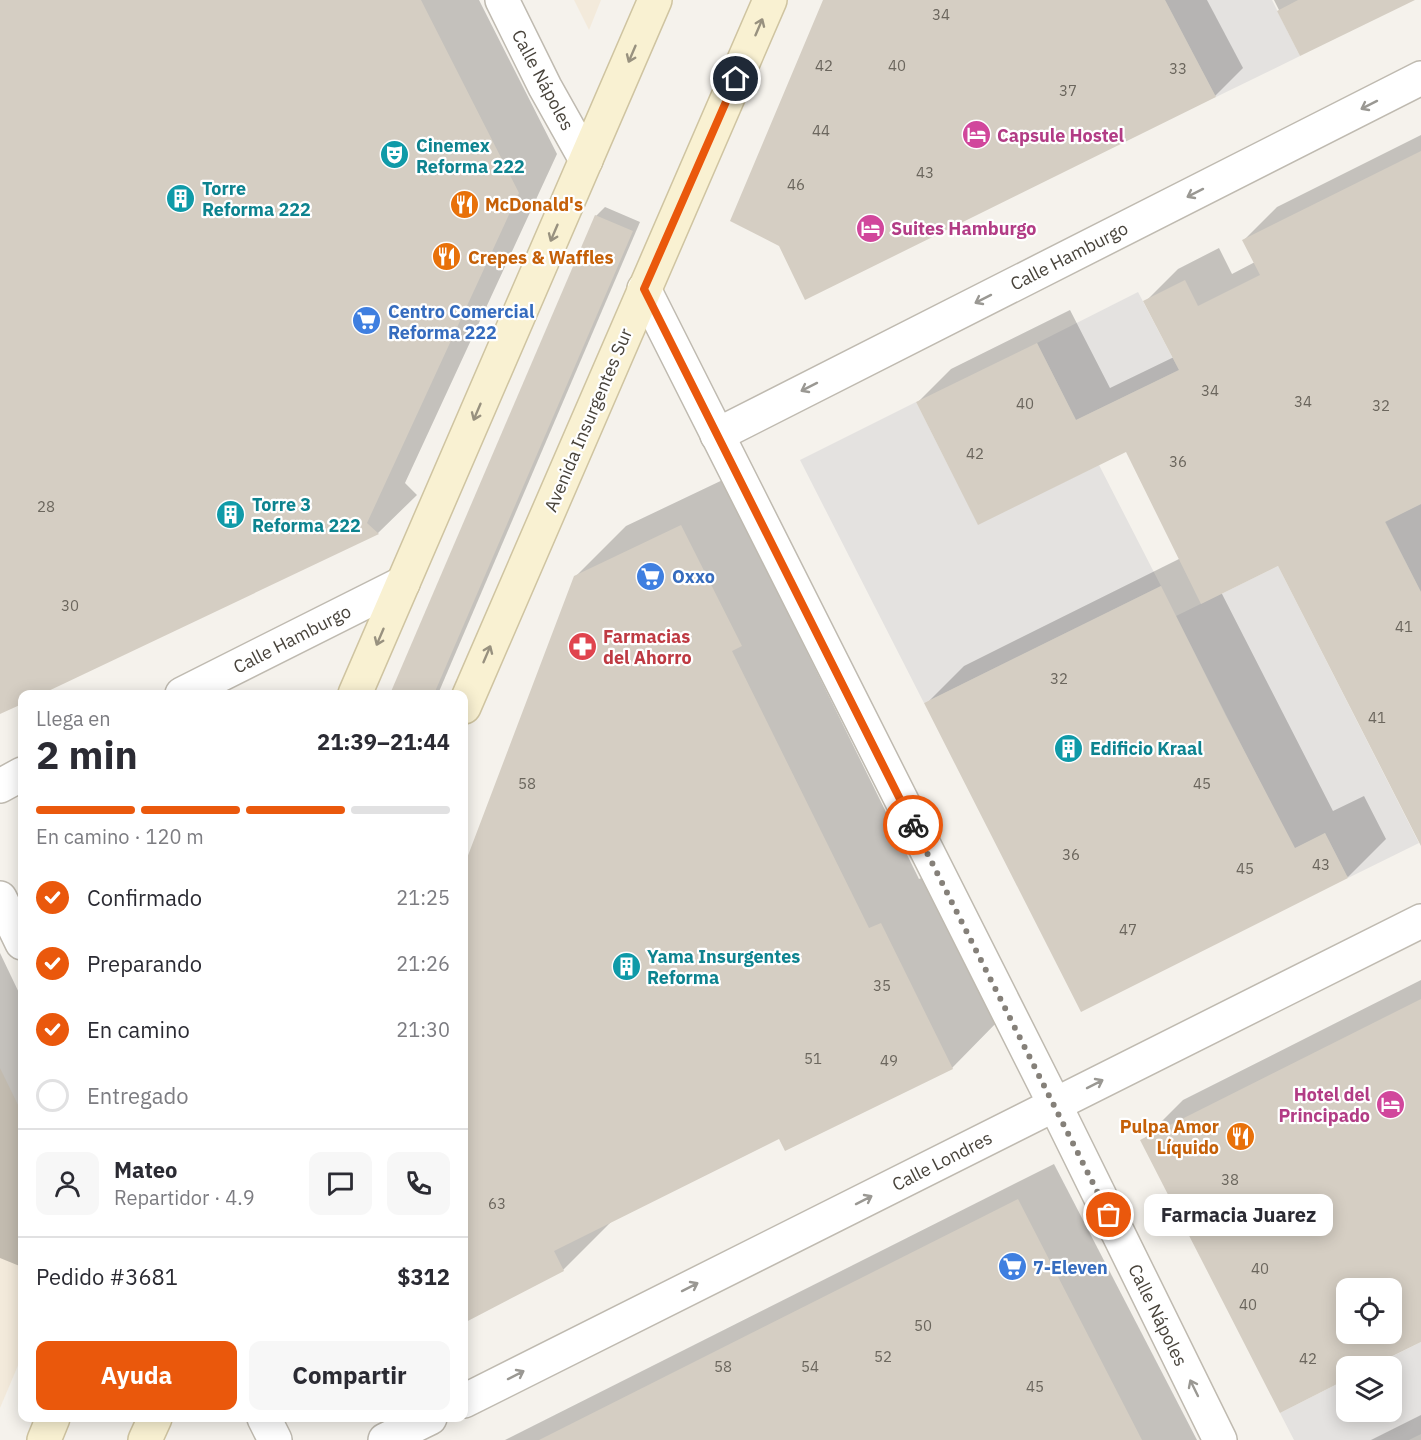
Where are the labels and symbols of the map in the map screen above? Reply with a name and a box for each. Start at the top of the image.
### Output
house number: 34 [932,5,950,24]
one-way arrow [753,18,765,36]
street label: Calle Nápoles [507,26,579,134]
one-way arrow [626,44,637,62]
pin [710,53,761,104]
house number: 42 [815,56,833,75]
house number: 40 [888,56,906,75]
house number: 33 [1169,59,1187,78]
house number: 37 [1059,81,1077,100]
one-way arrow [1360,99,1378,111]
hotel icon: Capsule Hostel [960,119,992,151]
house number: 44 [812,121,830,140]
place label: Capsule Hostel [997,124,1125,147]
place label: Cinemex Reforma 222 [416,134,525,178]
theatre icon: Cinemex Reforma 222 [379,139,411,171]
house number: 43 [916,163,934,182]
house number: 46 [787,175,805,194]
place label: Torre Reforma 222 [202,177,311,221]
building icon: Torre Reforma 222 [165,182,197,214]
one-way arrow [1186,187,1204,199]
restaurant icon: McDonald's [448,188,480,220]
place label: McDonald's [485,193,583,216]
hotel icon: Suites Hamburgo [854,212,886,244]
street label: Calle Hamburgo [1006,216,1132,296]
place label: Suites Hamburgo [891,217,1036,240]
one-way arrow [548,224,559,242]
restaurant icon: Crepes & Waffles [431,241,463,273]
place label: Crepes & Waffles [468,246,614,269]
one-way arrow [975,294,993,306]
place label: Centro Comercial Reforma 222 [388,300,535,344]
supermarket icon: Centro Comercial Reforma 222 [351,305,383,337]
street label: Avenida Insurgentes Sur [539,324,637,515]
house number: 34 [1201,381,1219,400]
one-way arrow [801,382,819,394]
house number: 34 [1294,392,1312,411]
house number: 40 [1016,394,1034,413]
house number: 32 [1372,396,1390,415]
one-way arrow [471,402,482,421]
house number: 42 [966,444,984,463]
house number: 36 [1169,452,1187,471]
place label: Torre 3 Reforma 222 [252,493,361,537]
house number: 28 [37,497,55,516]
building icon: Torre 3 Reforma 222 [215,498,247,530]
supermarket icon: Oxxo [635,560,667,592]
place label: Oxxo [672,565,715,588]
house number: 30 [61,596,79,615]
street label: Calle Hamburgo [229,599,355,679]
house number: 41 [1395,617,1413,636]
place label: Farmacias del Ahorro [603,625,692,669]
one-way arrow [374,627,385,646]
pharmacy icon: Farmacias del Ahorro [566,630,598,662]
one-way arrow [482,645,493,663]
house number: 32 [1050,669,1068,688]
house number: 41 [1368,708,1386,727]
building icon: Edificio Kraal [1053,732,1085,764]
place label: Edificio Kraal [1090,737,1203,760]
house number: 58 [518,774,536,793]
house number: 45 [1193,774,1211,793]
courier [883,795,943,855]
house number: 36 [1062,845,1080,864]
house number: 43 [1312,855,1330,874]
house number: 45 [1236,859,1254,878]
house number: 47 [1119,920,1137,939]
place label: Yama Insurgentes Reforma [647,945,800,989]
building icon: Yama Insurgentes Reforma [610,950,642,982]
house number: 35 [873,976,891,995]
house number: 51 [804,1049,822,1068]
house number: 49 [880,1051,898,1070]
one-way arrow [1086,1078,1104,1090]
place label: Hotel del Principado [1278,1083,1371,1127]
hotel icon: Hotel del Principado [1375,1088,1407,1120]
place label: Pulpa Amor Líquido [1120,1115,1219,1159]
restaurant icon: Pulpa Amor Líquido [1224,1120,1256,1152]
street label: Calle Londres [888,1126,996,1196]
house number: 38 [1221,1170,1239,1189]
pin [1083,1189,1134,1240]
house number: 63 [488,1194,506,1213]
one-way arrow [855,1194,873,1205]
callout: Farmacia Juarez [1145,1194,1334,1236]
supermarket icon: 7-Eleven [996,1251,1028,1283]
place label: 7-Eleven [1033,1256,1108,1279]
house number: 40 [1251,1259,1269,1278]
street label: Calle Nápoles [1123,1260,1193,1370]
one-way arrow [681,1281,699,1293]
house number: 40 [1239,1295,1257,1314]
house number: 50 [914,1316,932,1335]
house number: 52 [874,1347,892,1366]
house number: 42 [1299,1349,1317,1368]
house number: 58 [714,1357,732,1376]
house number: 54 [801,1357,819,1376]
one-way arrow [506,1368,524,1380]
house number: 45 [1026,1377,1044,1396]
one-way arrow [1188,1379,1200,1397]

